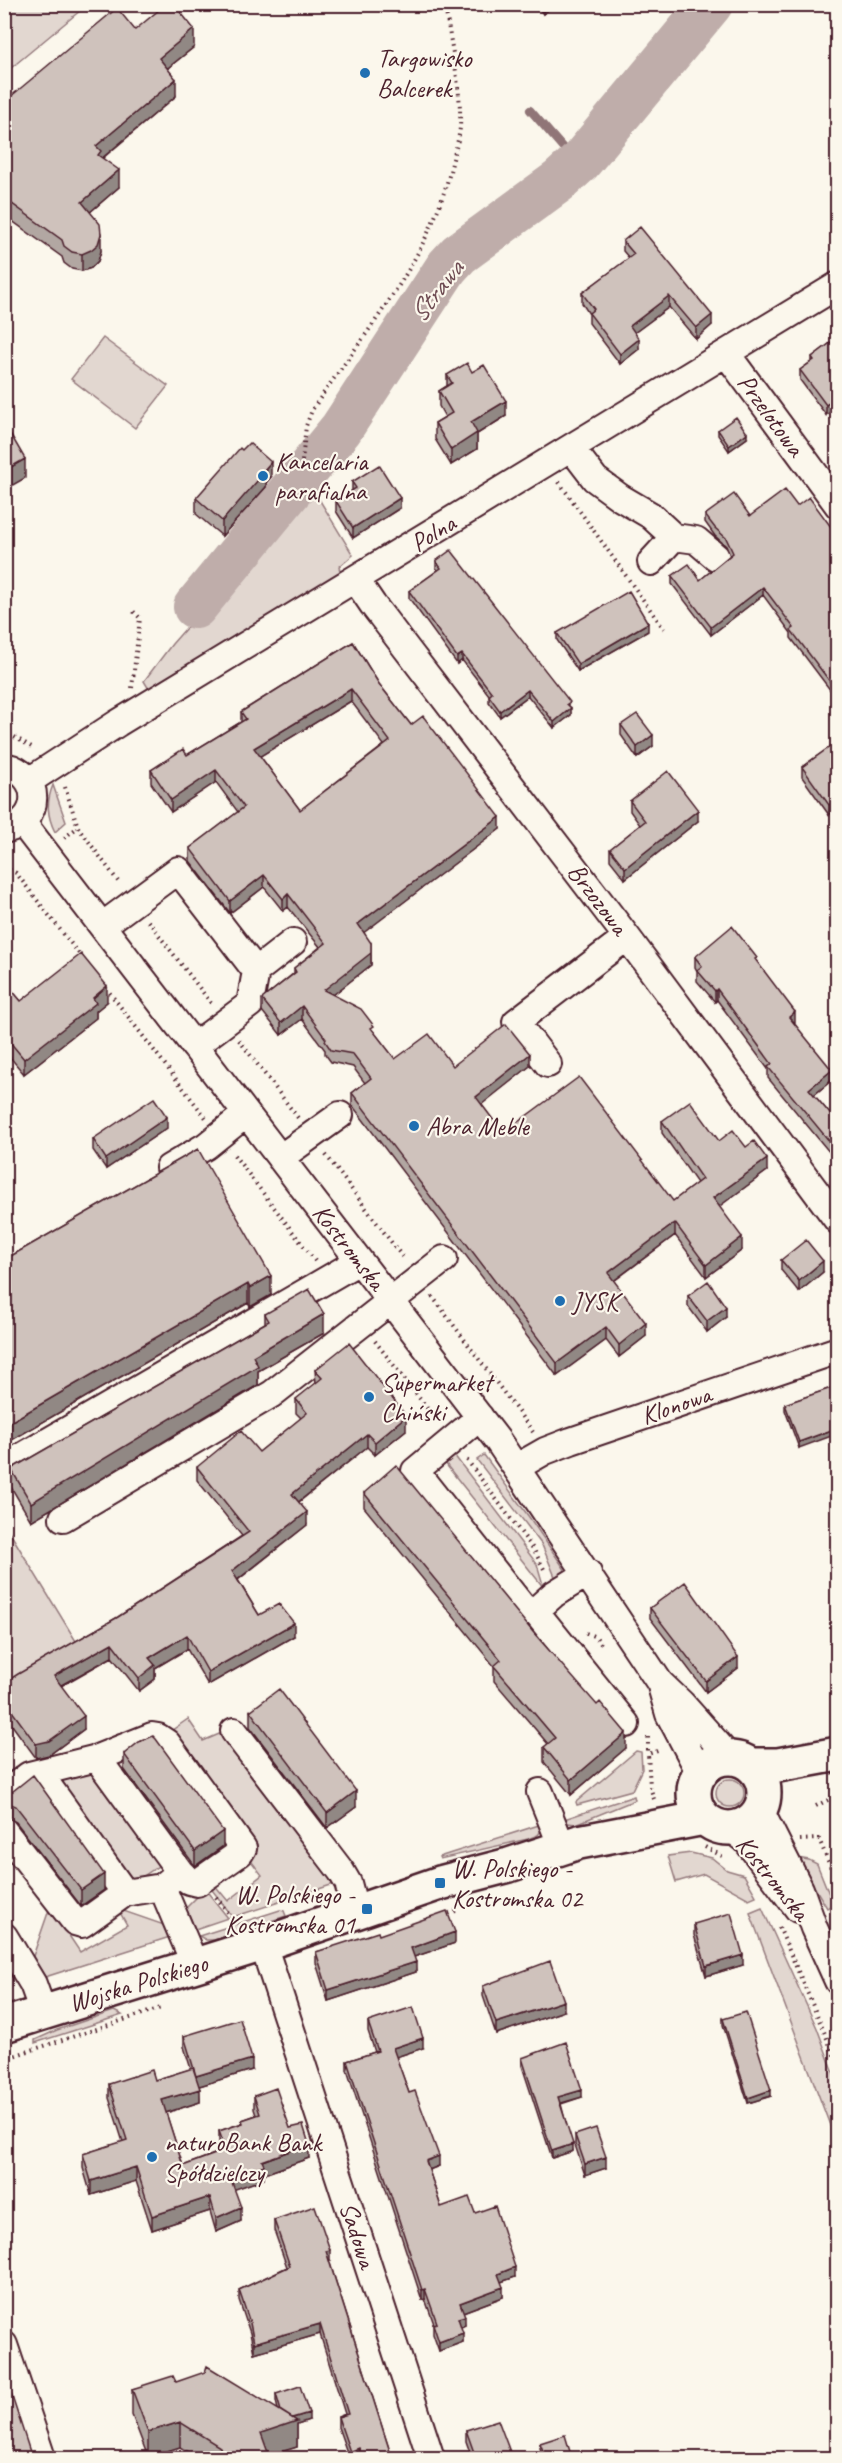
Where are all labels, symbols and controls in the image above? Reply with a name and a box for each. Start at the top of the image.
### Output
place label: Targowisko Balcerek [377,42,473,105]
marker: Targowisko Balcerek [358,66,372,80]
water label: Strawa [401,252,472,329]
street label: Przelotowa [730,367,813,464]
place label: Kancelaria parafialna [275,445,369,508]
marker: Kancelaria parafialna [256,469,270,483]
street label: Polna [404,506,463,559]
street label: Brzozowa [560,856,637,943]
place label: Abra Meble [426,1110,530,1143]
marker: Abra Meble [407,1119,421,1133]
street label: Kostromska [305,1197,394,1299]
place label: JYSK [570,1285,623,1318]
marker: JYSK [553,1294,567,1308]
place label: Supermarket Chiński [381,1366,495,1429]
street label: Klonowa [637,1377,718,1432]
marker: Supermarket Chiński [362,1390,376,1404]
street label: Kostromska [729,1829,819,1929]
place label: W. Polskiego - Kostromska 02 [452,1852,584,1915]
marker: W. Polskiego - Kostromska 02 [433,1876,447,1890]
place label: W. Polskiego - Kostromska 01 [225,1878,357,1941]
marker: W. Polskiego - Kostromska 01 [360,1902,374,1916]
street label: Wojska Polskiego [65,1946,213,2020]
place label: naturoBank Bank Spółdzielczy [164,2126,324,2189]
marker: naturoBank Bank Spółdzielczy [145,2150,159,2164]
street label: Sadowa [332,2198,385,2274]

